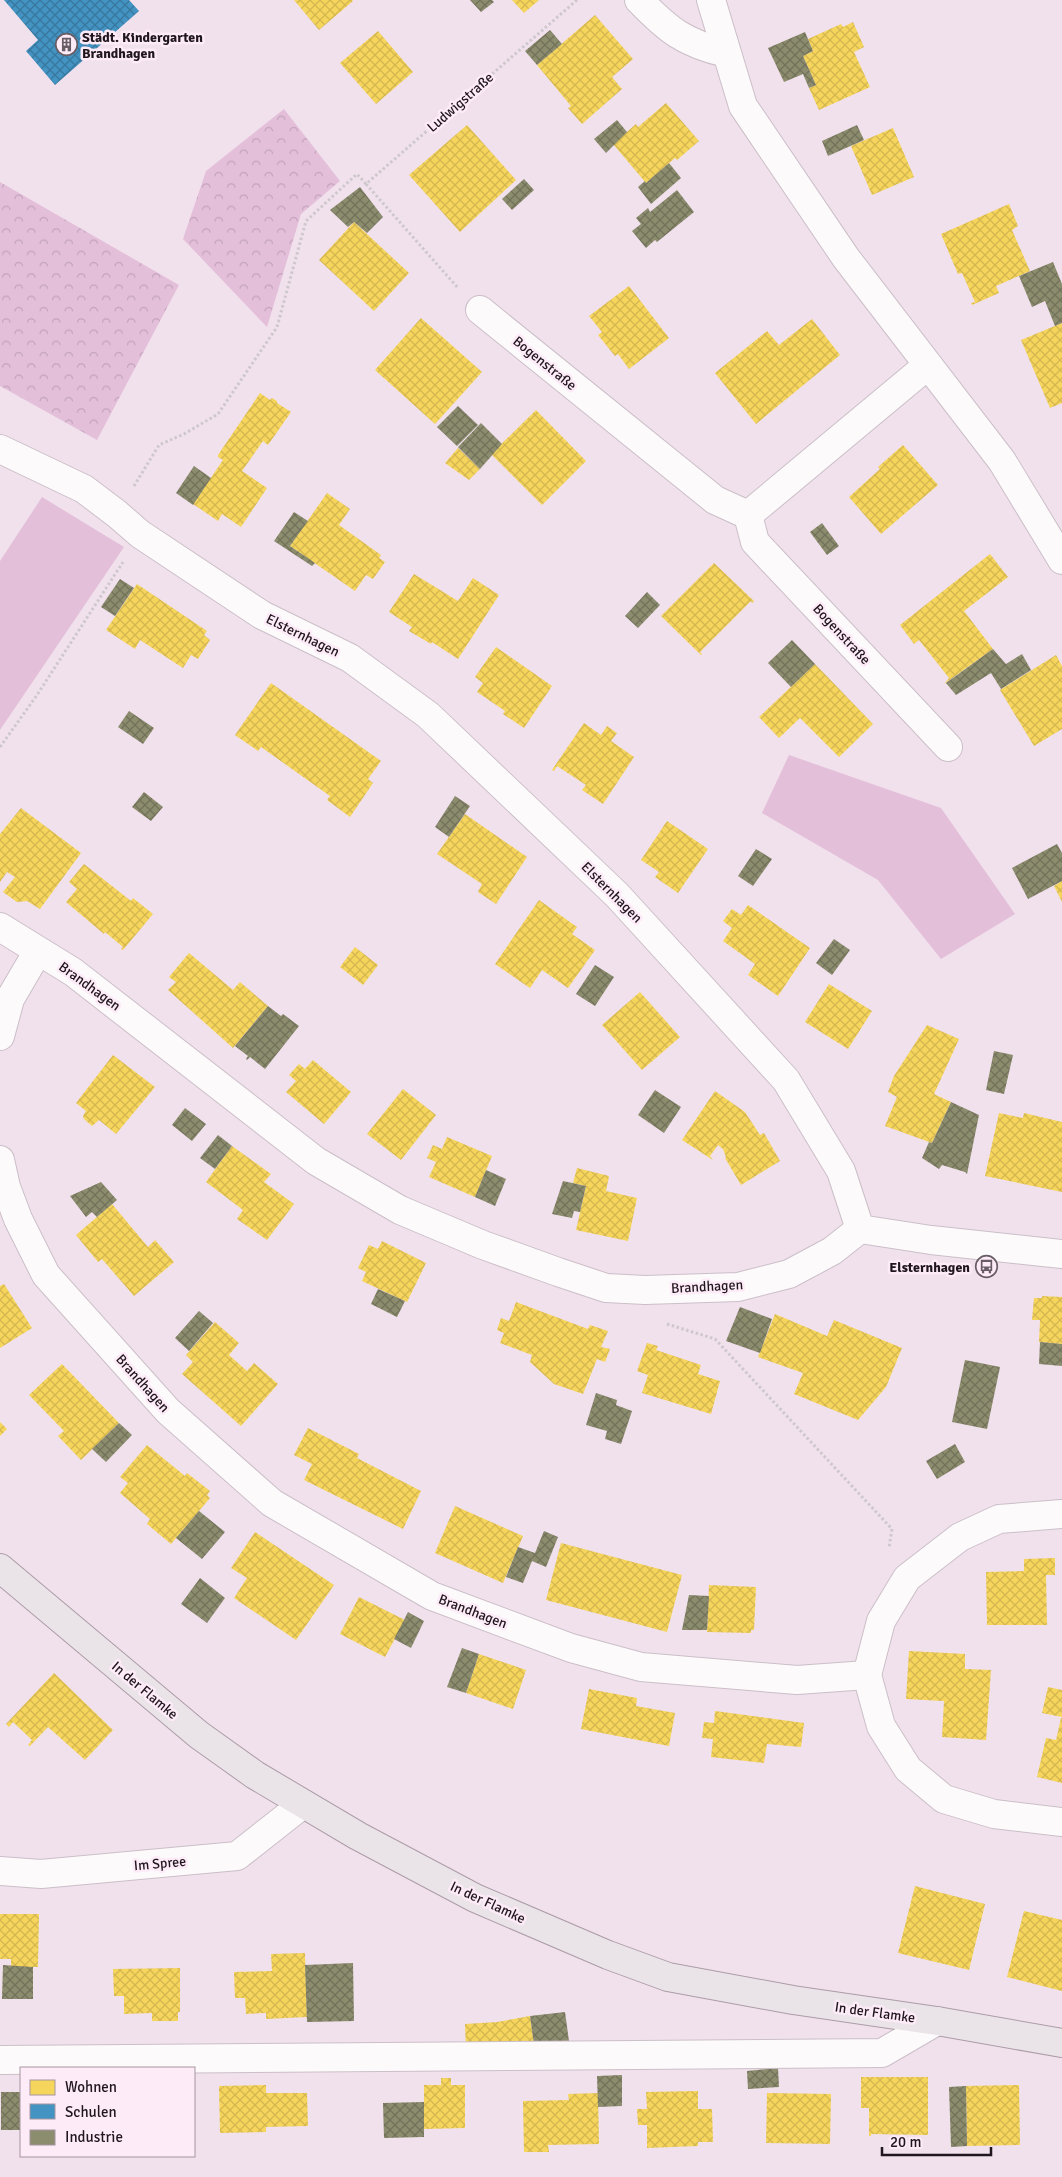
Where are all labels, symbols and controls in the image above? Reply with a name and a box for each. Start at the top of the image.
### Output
place label: Städt. Kindergarten Brandhagen [82,29,203,62]
building icon: Städt. Kindergarten Brandhagen [54,33,78,57]
street label: Ludwigstraße [424,69,497,136]
street label: Bogenstraße [510,333,580,394]
street label: Bogenstraße [809,600,874,668]
street label: Elsternhagen [263,610,342,661]
street label: Elsternhagen [578,858,646,926]
street label: Brandhagen [56,958,124,1014]
bus stop icon: Elsternhagen [974,1255,998,1279]
place label: Elsternhagen [889,1259,970,1276]
street label: Brandhagen [671,1276,744,1297]
street label: Brandhagen [112,1351,173,1416]
street label: Brandhagen [436,1591,510,1632]
street label: In der Flamke [108,1658,181,1723]
street label: Im Spree [133,1853,187,1874]
street label: In der Flamke [448,1878,528,1927]
street label: In der Flamke [834,1998,916,2027]
legend [20,2067,195,2157]
text: Wohnen [65,2078,117,2096]
text: Schulen [65,2103,117,2121]
scale bar [882,2124,991,2156]
text: Industrie [65,2128,123,2146]
text: 20 m [890,2133,921,2151]

